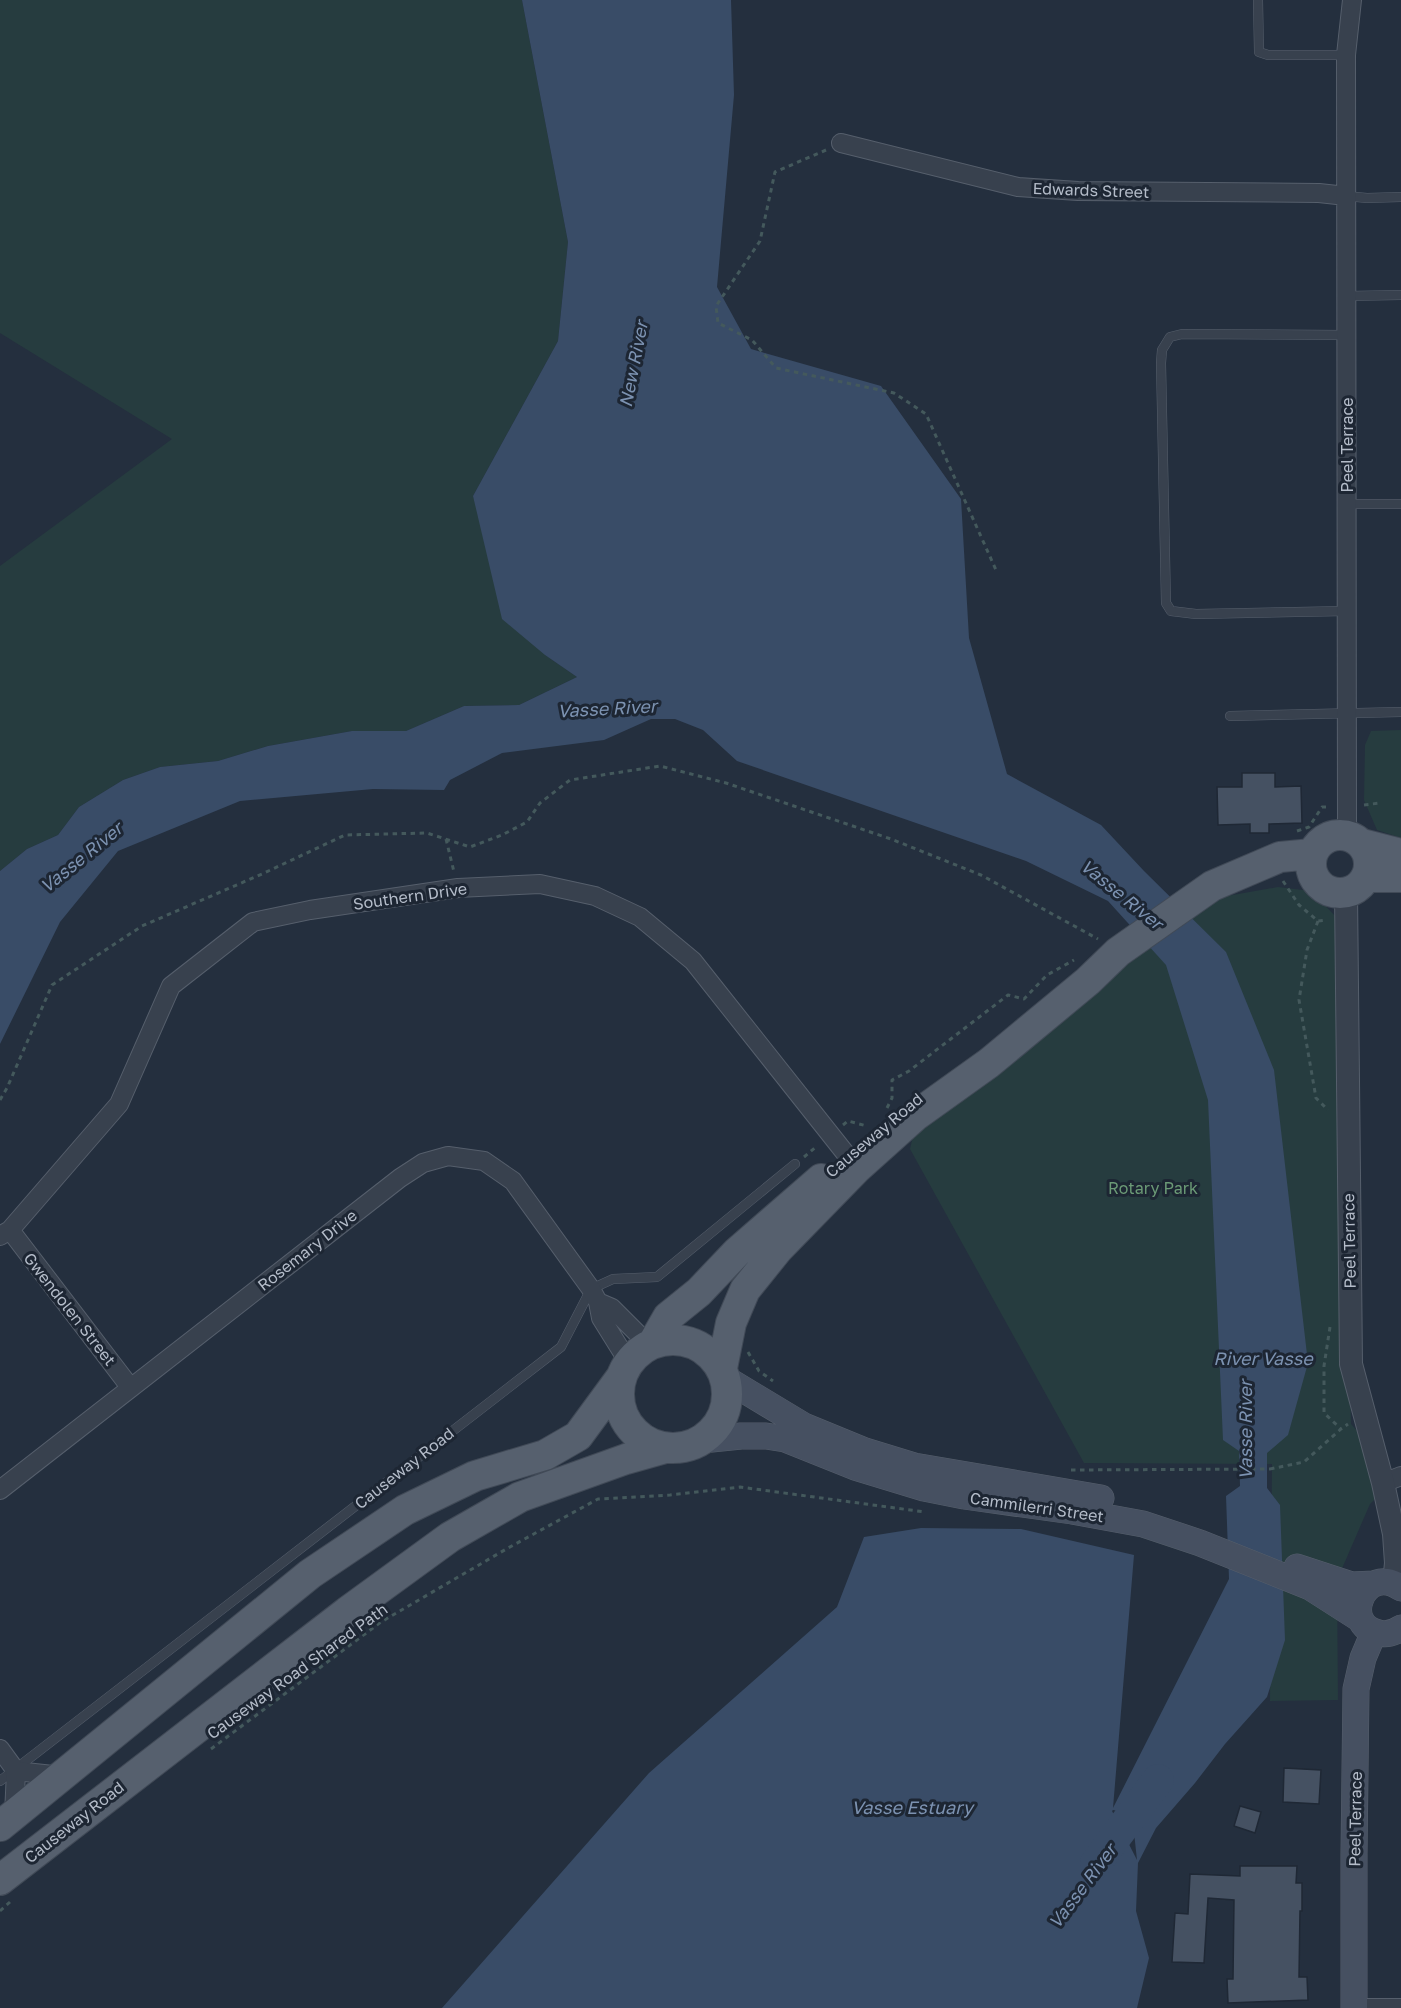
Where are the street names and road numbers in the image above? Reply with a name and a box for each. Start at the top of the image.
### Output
street label: Edwards Street [1032,178,1150,202]
street label: Peel Terrace [1337,397,1357,493]
street label: Southern Drive [352,878,468,914]
street label: Causeway Road [821,1089,927,1181]
street label: Peel Terrace [1338,1193,1360,1289]
street label: Rosemary Drive [253,1205,361,1295]
street label: Gwendolen Street [20,1248,120,1370]
street label: Causeway Road [350,1423,458,1513]
street label: Cammilerri Street [969,1488,1105,1526]
street label: Causeway Road Shared Path [203,1599,391,1743]
street label: Peel Terrace [1344,1771,1366,1867]
street label: Causeway Road [20,1777,128,1867]

